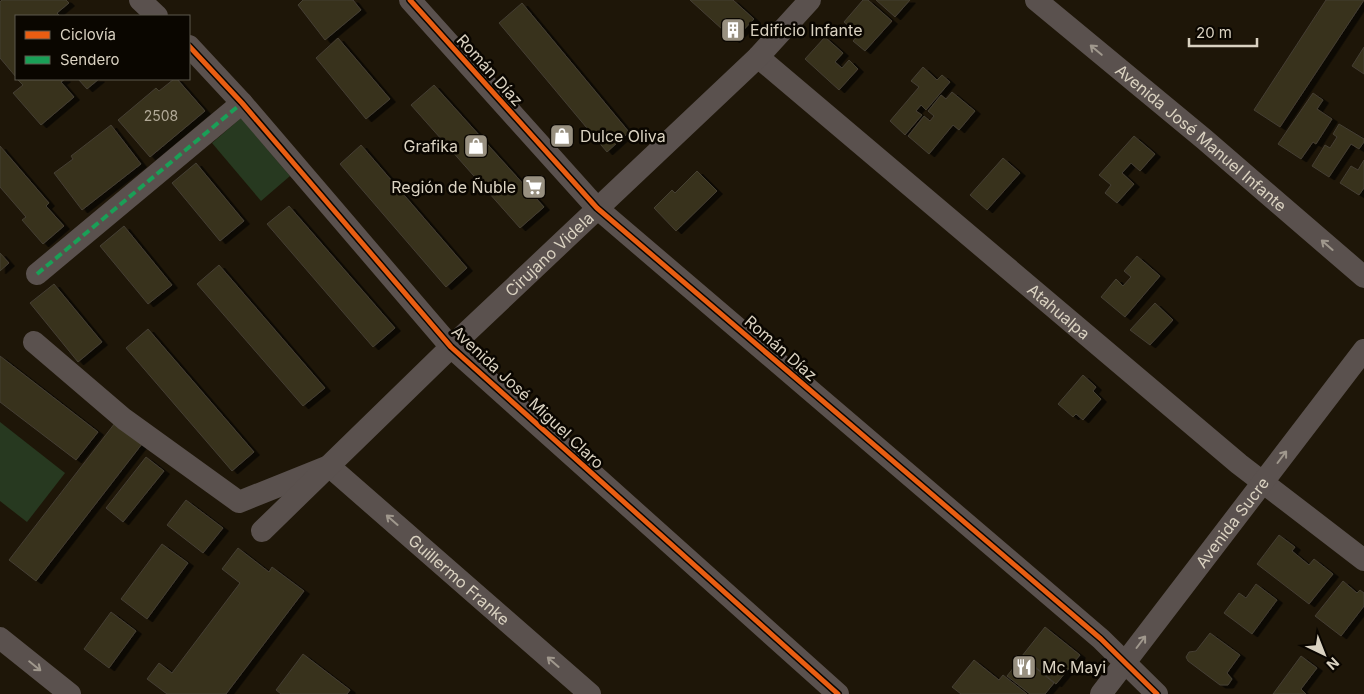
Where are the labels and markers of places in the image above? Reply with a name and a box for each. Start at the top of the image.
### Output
building icon: Edificio Infante [720,17,746,43]
place label: Edificio Infante [750,20,862,40]
shop icon: Dulce Oliva [549,123,575,149]
place label: Dulce Oliva [580,126,666,146]
shop icon: Grafika [463,133,489,159]
place label: Grafika [403,136,458,156]
supermarket icon: Región de Ñuble [521,174,547,200]
place label: Región de Ñuble [391,177,516,197]
restaurant icon: Mc Mayi [1011,654,1037,680]
place label: Mc Mayi [1042,657,1106,677]

